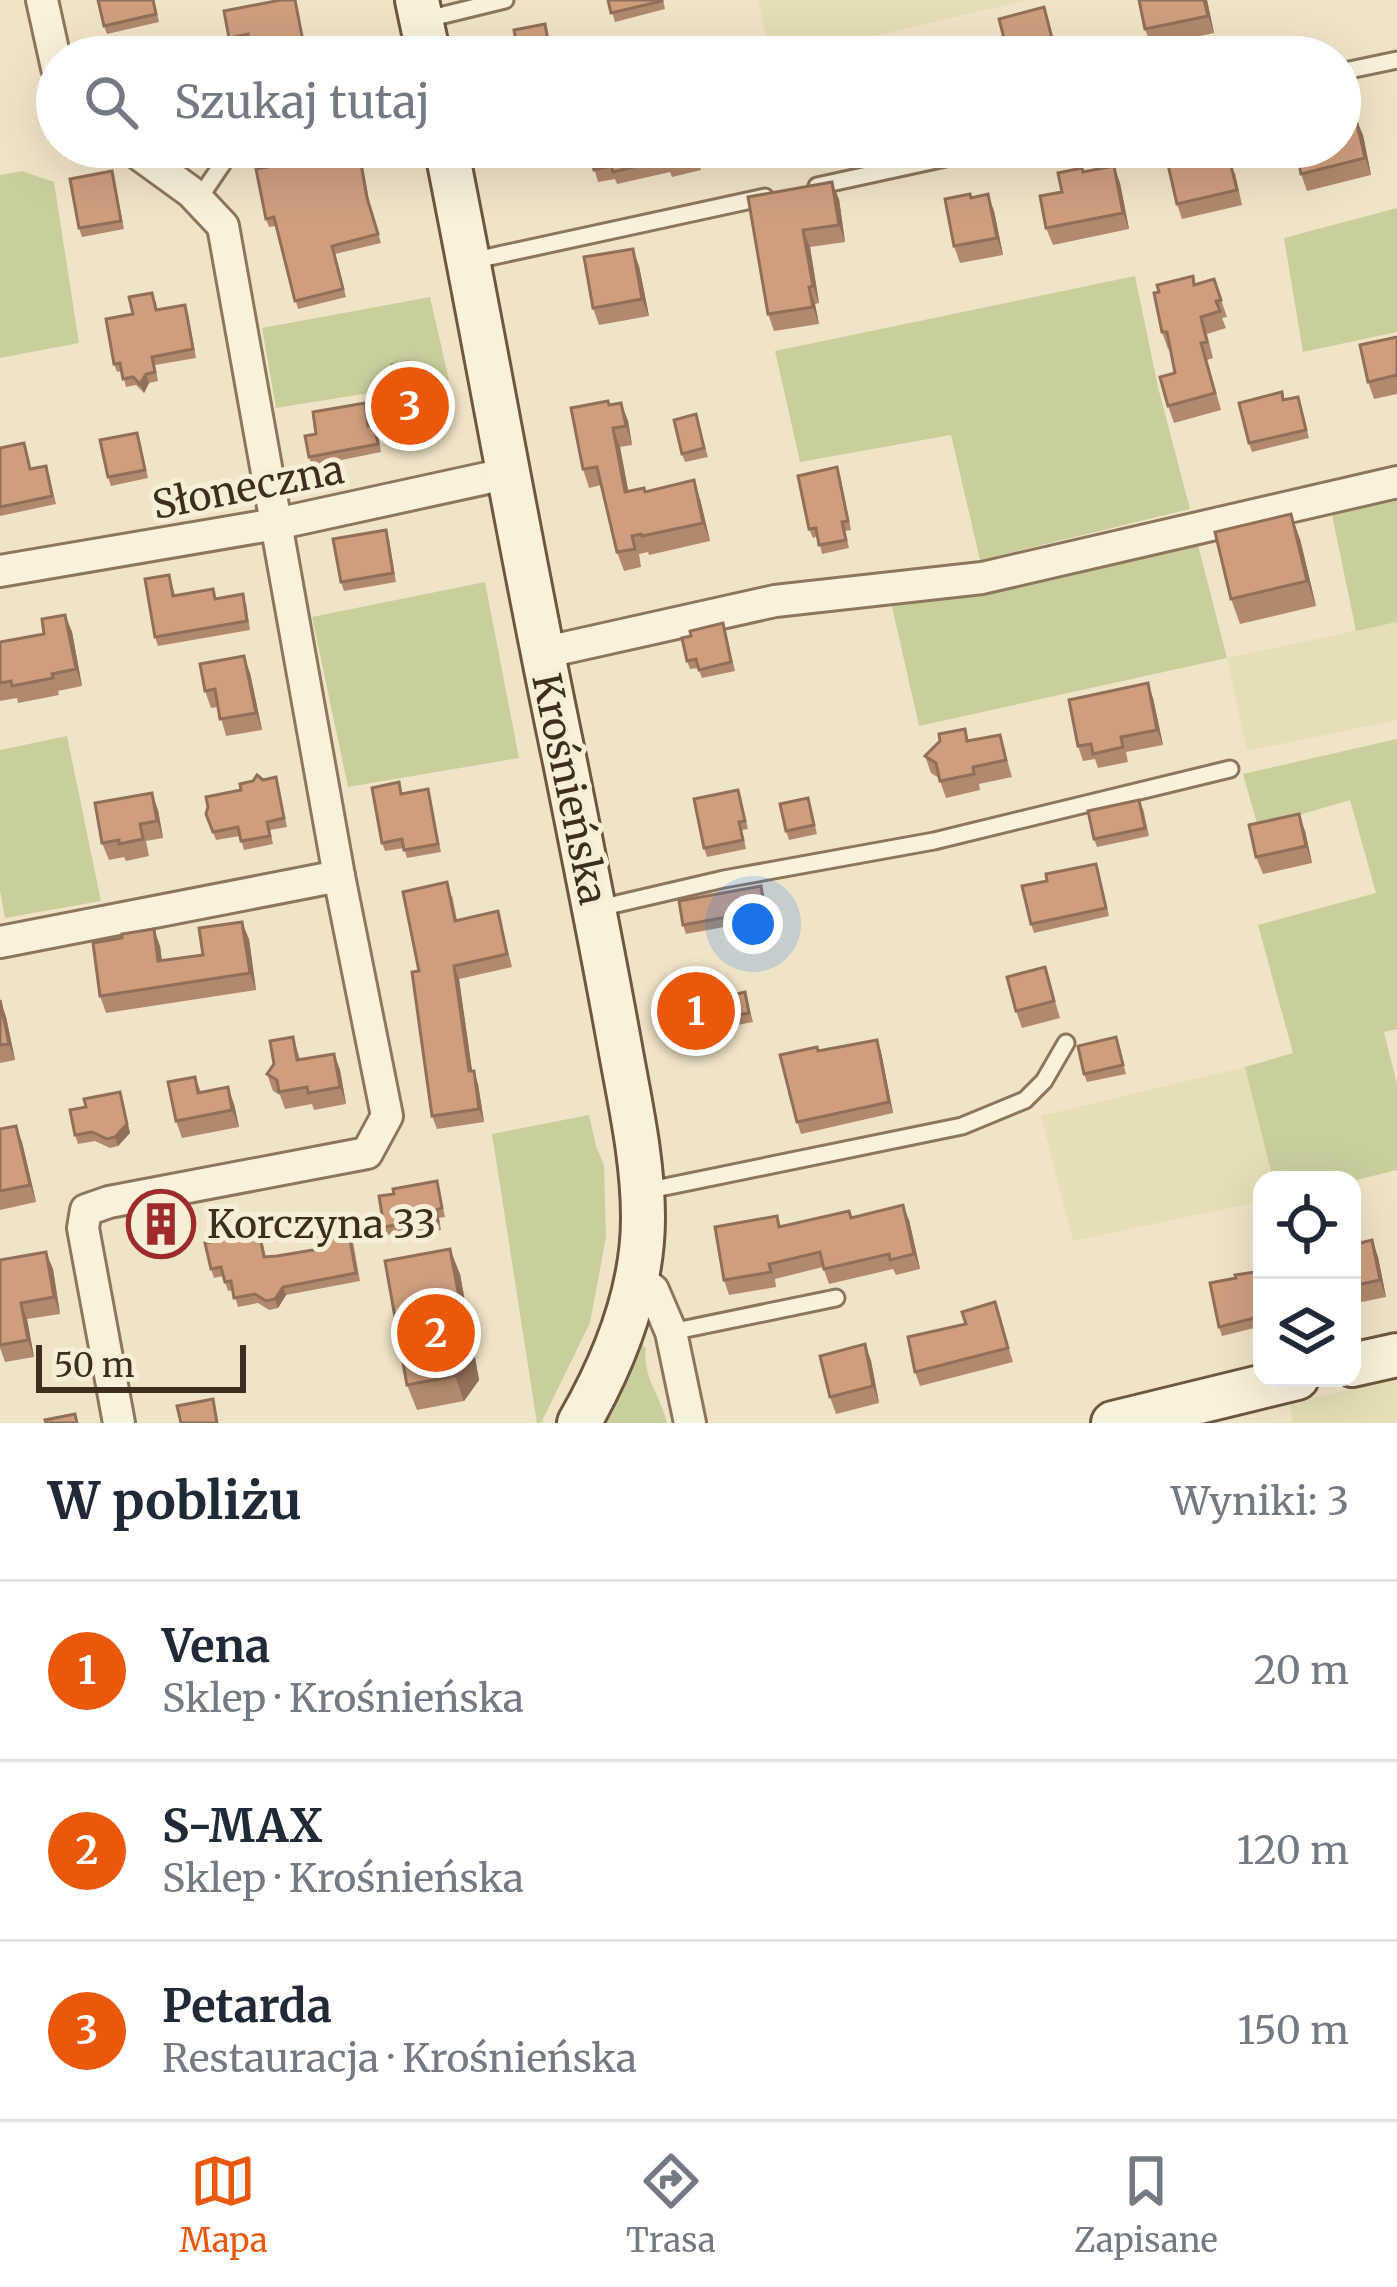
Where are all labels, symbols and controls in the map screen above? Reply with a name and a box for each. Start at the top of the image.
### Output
search box [36,36,1361,168]
icon: search [78,69,144,135]
text: Szukaj tutaj [174,74,430,130]
pin: 3 [371,361,449,451]
street label: Słoneczna [148,445,348,530]
street label: Krośnieńska [521,669,618,909]
your location [723,894,783,954]
pin: 1 [657,966,735,1056]
map controls [1253,1171,1361,1387]
button: locate [1253,1171,1361,1279]
building icon: Korczyna 33 [126,1189,196,1259]
place label: Korczyna 33 [207,1200,436,1249]
button: layers [1253,1279,1361,1387]
pin: 2 [397,1288,475,1378]
scale bar [36,1339,246,1392]
text: 50 m [54,1345,135,1386]
text: W pobliżu [48,1469,302,1533]
text: Wyniki: 3 [1171,1477,1349,1526]
text: Vena [162,1618,270,1674]
text: 1 [78,1646,96,1695]
text: 20 m [1254,1646,1349,1695]
text: Sklep · Krośnieńska [162,1674,524,1723]
text: S-MAX [162,1798,322,1854]
text: 2 [76,1826,98,1875]
text: 120 m [1236,1826,1349,1875]
text: Sklep · Krośnieńska [162,1854,524,1903]
text: Petarda [162,1978,332,2034]
text: 3 [76,2006,98,2055]
text: 150 m [1237,2006,1349,2055]
text: Restauracja · Krośnieńska [162,2034,637,2083]
tab: Mapa [179,2148,268,2261]
tab: Trasa [626,2148,716,2261]
tab: Zapisane [1074,2148,1218,2261]

